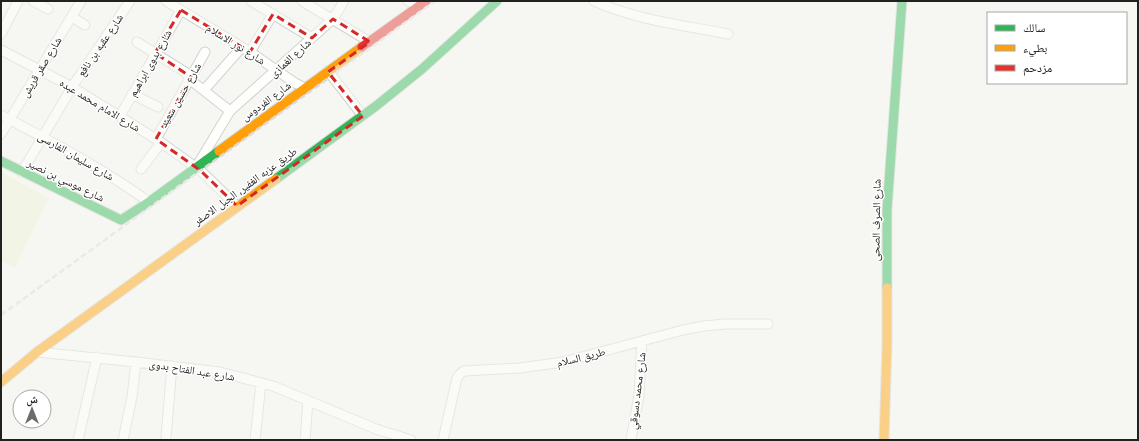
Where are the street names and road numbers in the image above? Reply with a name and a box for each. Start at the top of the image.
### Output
street label: شارع عقبه بن نافع [73,10,126,79]
street label: شارع نور الاسلام [204,20,269,68]
street label: شارع بدوى ابراهيم [124,27,176,99]
street label: شارع صقر قريش [17,34,65,100]
street label: شارع الغمازى [265,35,314,80]
street label: شارع حسين سعيد [155,60,204,130]
street label: شارع الامام محمد عبده [57,75,143,135]
street label: شارع الفردوس [238,77,294,124]
street label: شارع سليمان الفارسى [36,128,117,183]
street label: طريق عزبه الغفير, الجبل الاصفر [189,143,300,229]
street label: شارع موسي بن نصير [24,154,107,206]
street label: شارع الصرف الصحى [867,179,884,261]
street label: طريق السلام [555,343,607,370]
street label: شارع محمد دسوقي [624,351,650,431]
street label: شارع عبد الفتاح بدوى [148,355,236,384]

